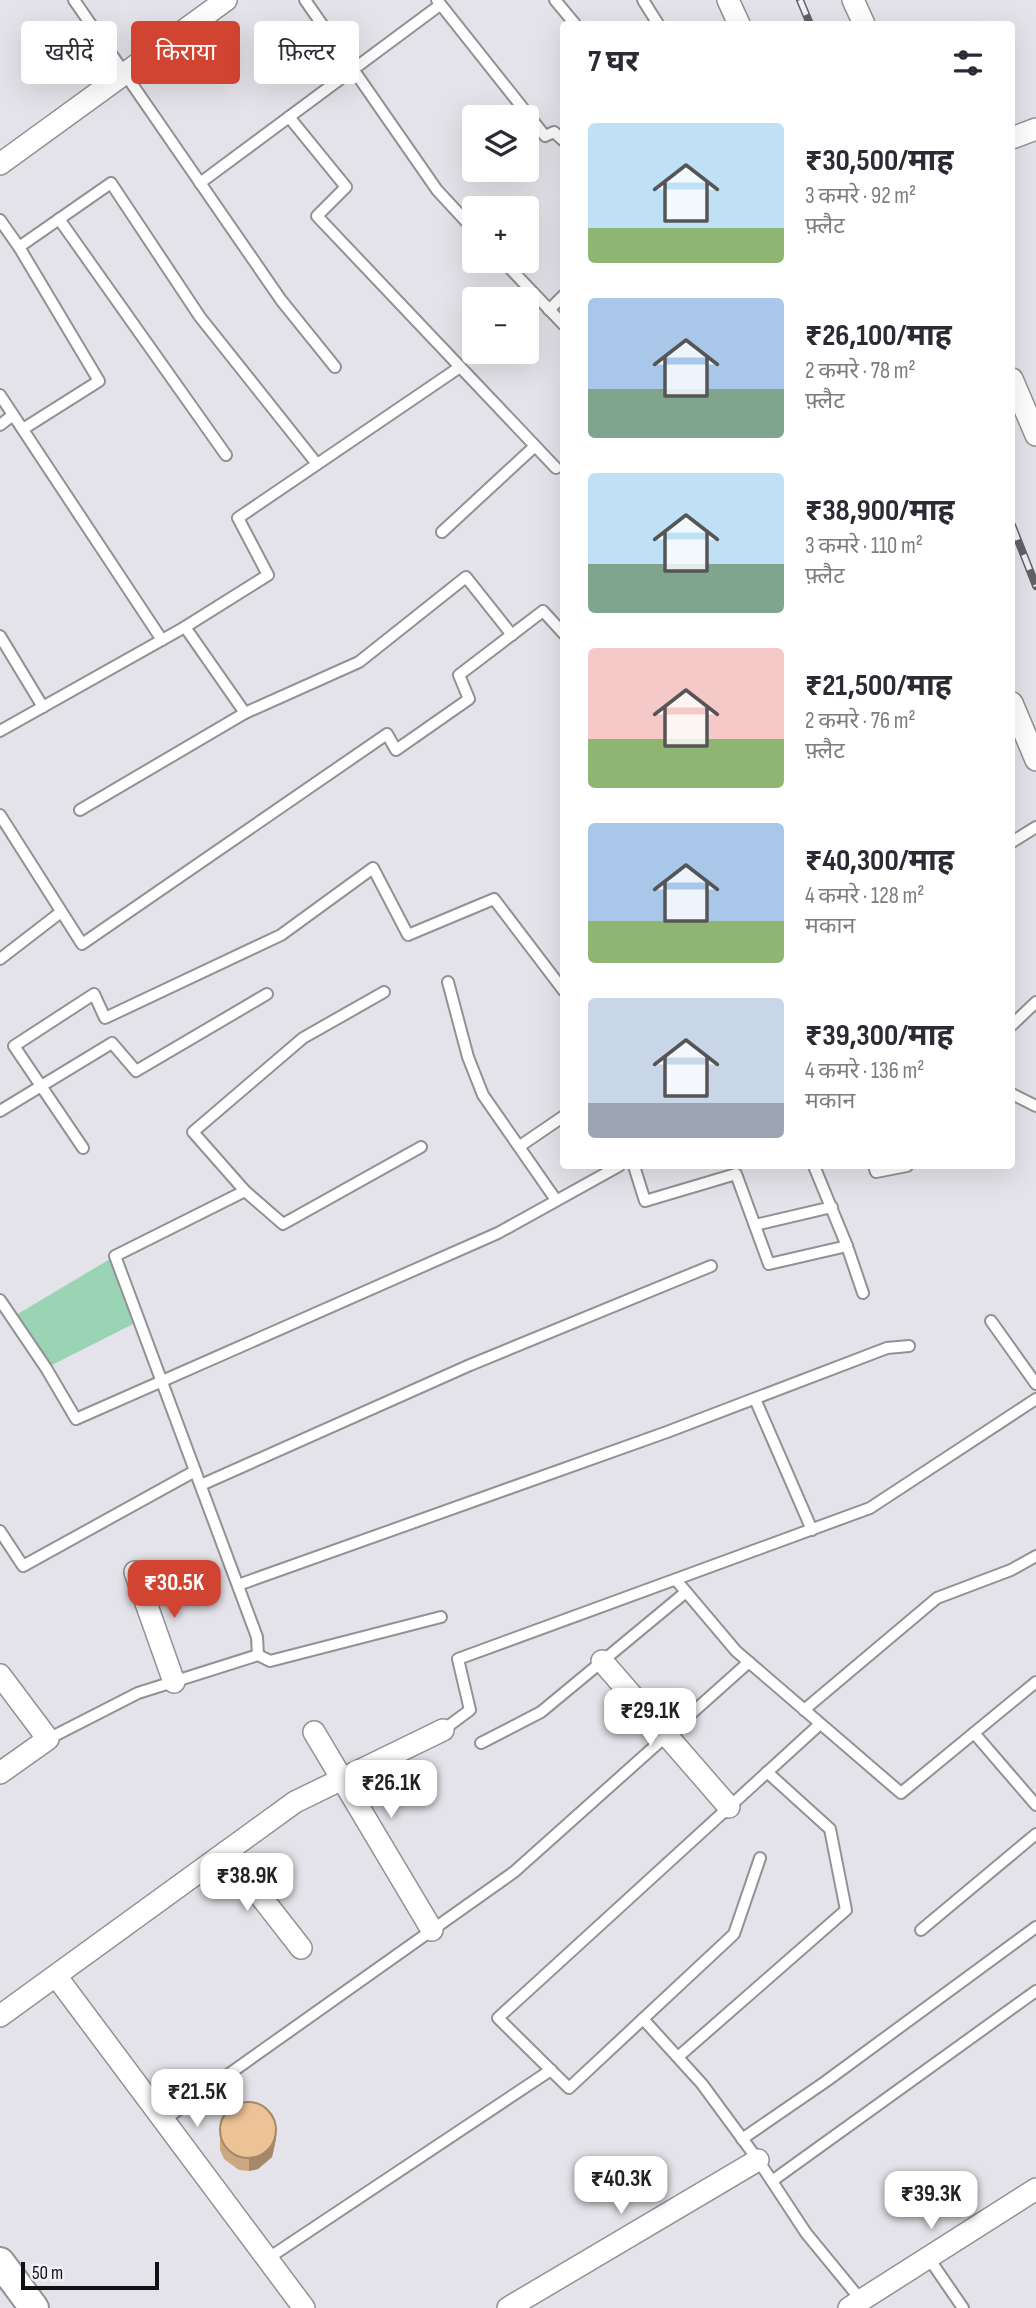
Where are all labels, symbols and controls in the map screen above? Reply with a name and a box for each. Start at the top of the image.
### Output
chip: खरीदें [21,21,117,84]
chip: किराया [131,21,240,84]
chip: फ़िल्टर [254,21,359,84]
text: 7 घर [588,44,638,80]
icon: filters [949,44,987,82]
map controls [462,105,539,364]
button: layers [462,105,539,182]
text: ₹30,500/माह [805,143,953,179]
icon: home [644,151,728,235]
text: 3 कमरे · 92 m² [805,182,916,210]
button: + [462,196,539,273]
text: फ़्लैट [805,212,845,240]
button: − [462,287,539,364]
text: ₹26,100/माह [805,318,952,354]
icon: home [644,326,728,410]
text: 2 कमरे · 78 m² [805,357,916,385]
text: फ़्लैट [805,387,845,415]
text: ₹38,900/माह [805,493,955,529]
icon: home [644,501,728,585]
text: 3 कमरे · 110 m² [805,532,923,560]
text: फ़्लैट [805,562,845,590]
text: ₹21,500/माह [805,668,952,704]
icon: home [644,676,728,760]
text: 2 कमरे · 76 m² [805,707,916,735]
text: फ़्लैट [805,737,845,765]
text: ₹40,300/माह [805,843,954,879]
icon: home [644,851,728,935]
text: 4 कमरे · 128 m² [805,882,924,910]
text: मकान [805,912,855,940]
text: ₹39,300/माह [805,1018,953,1054]
icon: home [644,1026,728,1110]
text: 4 कमरे · 136 m² [805,1057,924,1085]
text: मकान [805,1087,855,1115]
pin: ₹30.5K [117,1560,231,1620]
text: ₹30.5K [144,1569,204,1597]
pin: ₹29.1K [593,1688,707,1748]
text: ₹29.1K [620,1697,680,1725]
pin: ₹26.1K [334,1760,448,1820]
text: ₹26.1K [361,1769,421,1797]
pin: ₹38.9K [190,1854,304,1913]
text: ₹38.9K [216,1862,278,1890]
pin: ₹21.5K [140,2070,254,2129]
text: ₹21.5K [167,2078,227,2106]
pin: ₹40.3K [564,2156,678,2216]
text: ₹40.3K [590,2165,652,2193]
pin: ₹39.3K [874,2172,988,2231]
text: ₹39.3K [901,2180,961,2208]
scale bar [21,2259,159,2291]
text: 50 m [32,2262,63,2285]

